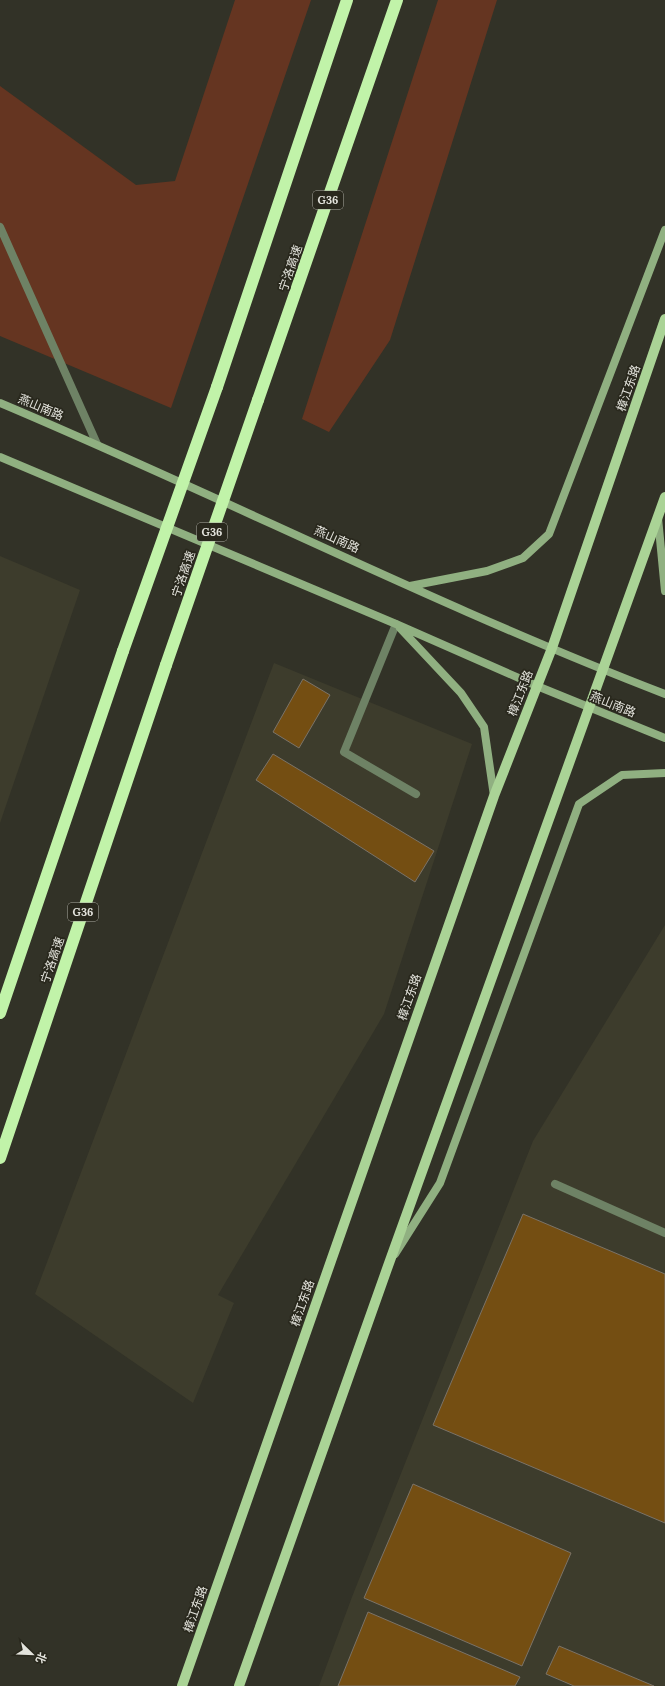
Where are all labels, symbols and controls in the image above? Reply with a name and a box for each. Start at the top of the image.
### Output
road number: G36 [313,191,343,209]
street label: 宁洛高速 [275,243,305,293]
street label: 樟江东路 [613,363,643,413]
street label: 燕山南路 [16,391,66,423]
street label: 燕山南路 [312,522,362,556]
road number: G36 [197,523,227,541]
street label: 宁洛高速 [168,549,198,599]
street label: 樟江东路 [504,668,536,718]
street label: 燕山南路 [588,688,638,720]
road number: G36 [68,903,98,921]
street label: 宁洛高速 [37,935,67,985]
street label: 樟江东路 [394,972,424,1022]
street label: 樟江东路 [287,1278,317,1328]
street label: 樟江东路 [180,1584,210,1634]
north arrow [12,1634,52,1674]
text: 北 [33,1650,50,1666]

